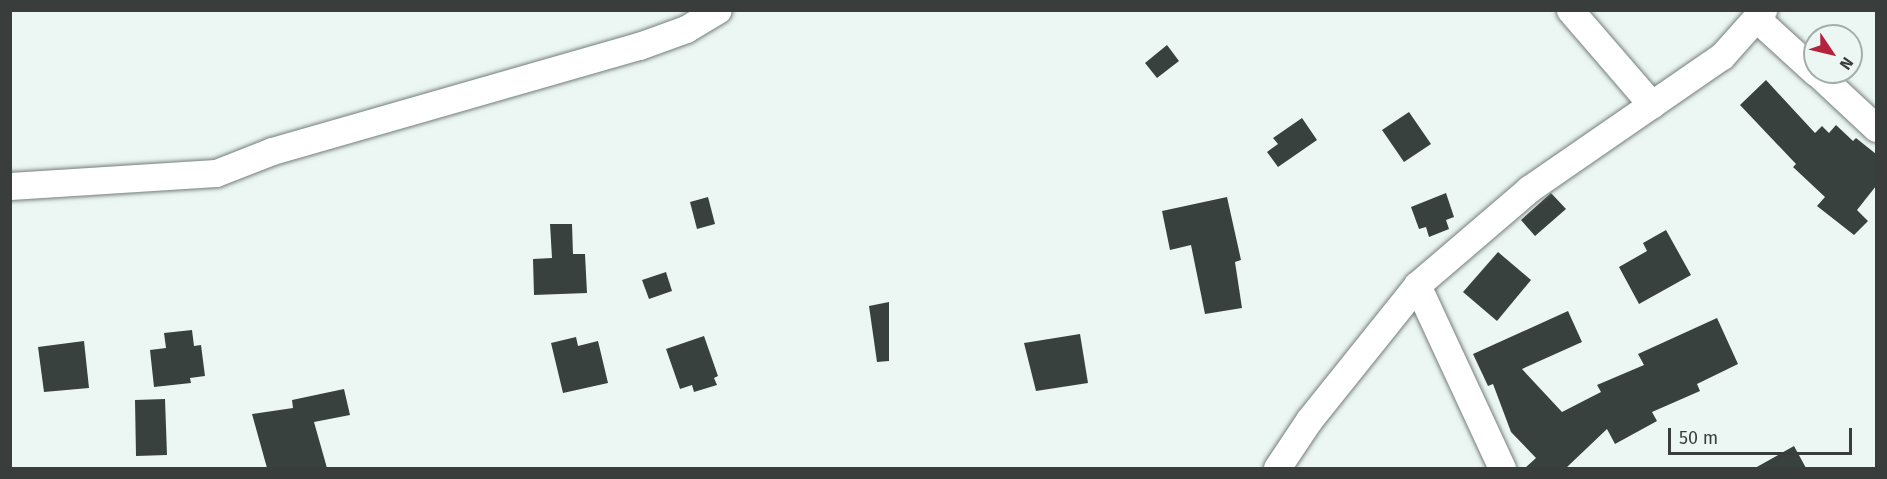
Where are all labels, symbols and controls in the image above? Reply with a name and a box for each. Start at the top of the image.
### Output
north arrow [1803,24,1863,84]
text: N [1836,54,1857,73]
scale bar [1671,416,1856,454]
text: 50 m [1679,427,1718,449]

